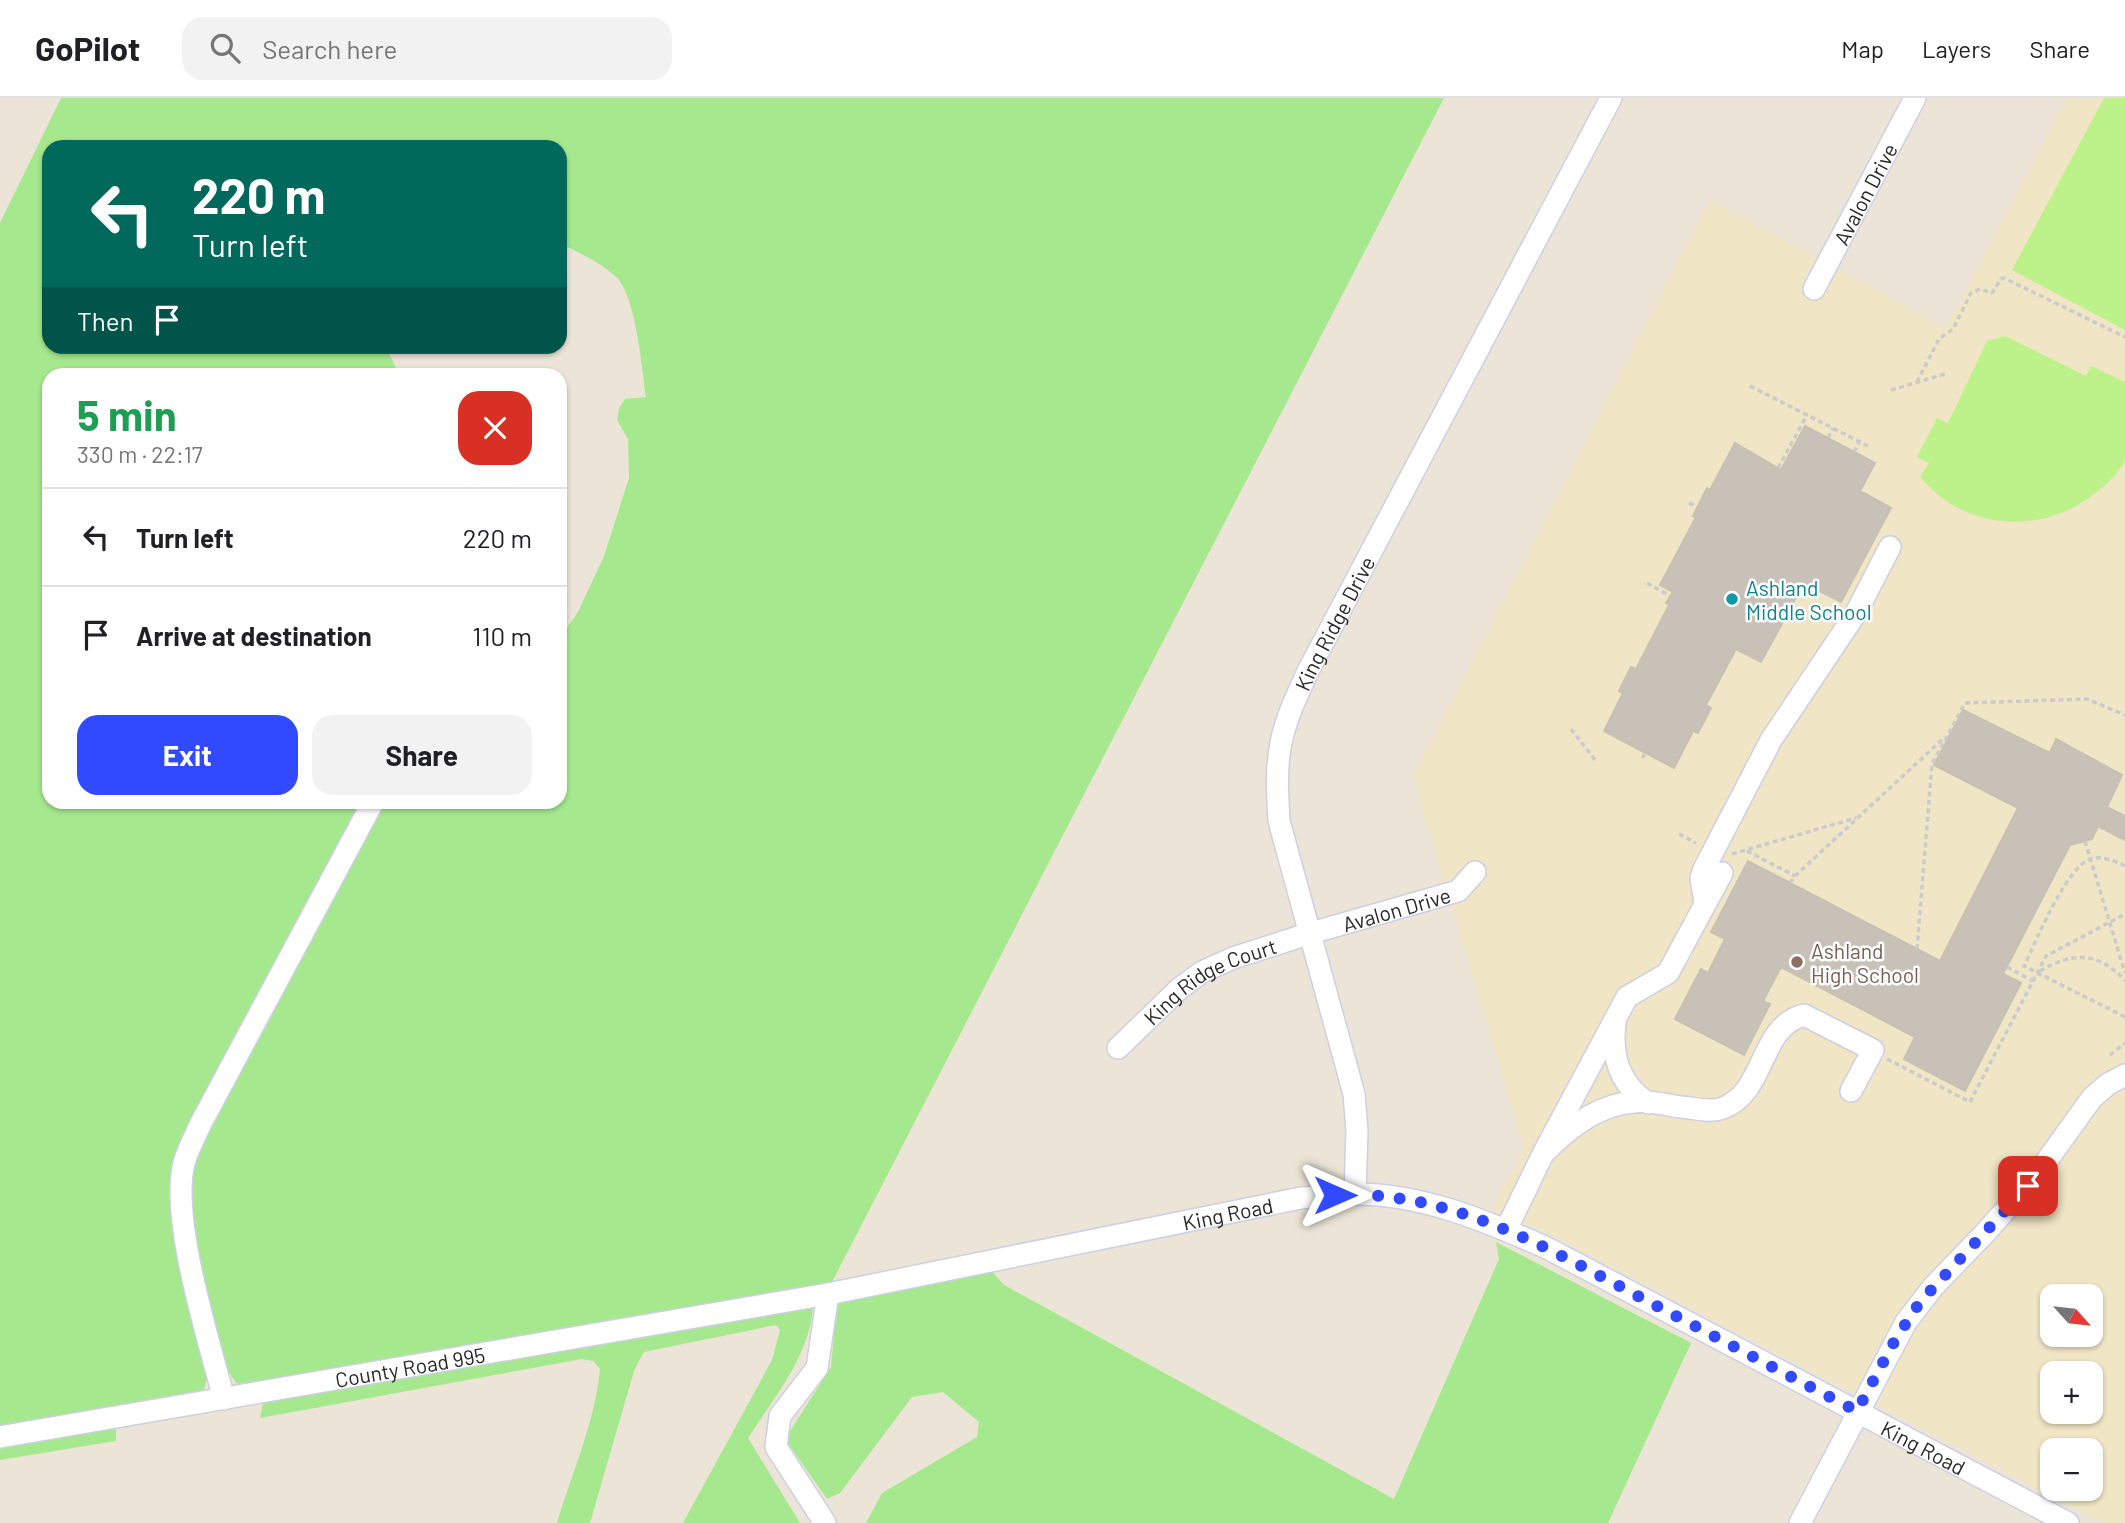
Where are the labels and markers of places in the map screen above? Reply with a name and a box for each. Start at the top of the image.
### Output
place label: Ashland Middle School [1746,575,1872,624]
marker: Ashland Middle School [1724,591,1740,607]
place label: Ashland High School [1811,938,1919,987]
marker: Ashland High School [1789,954,1805,970]
pin [1998,1156,2058,1216]

